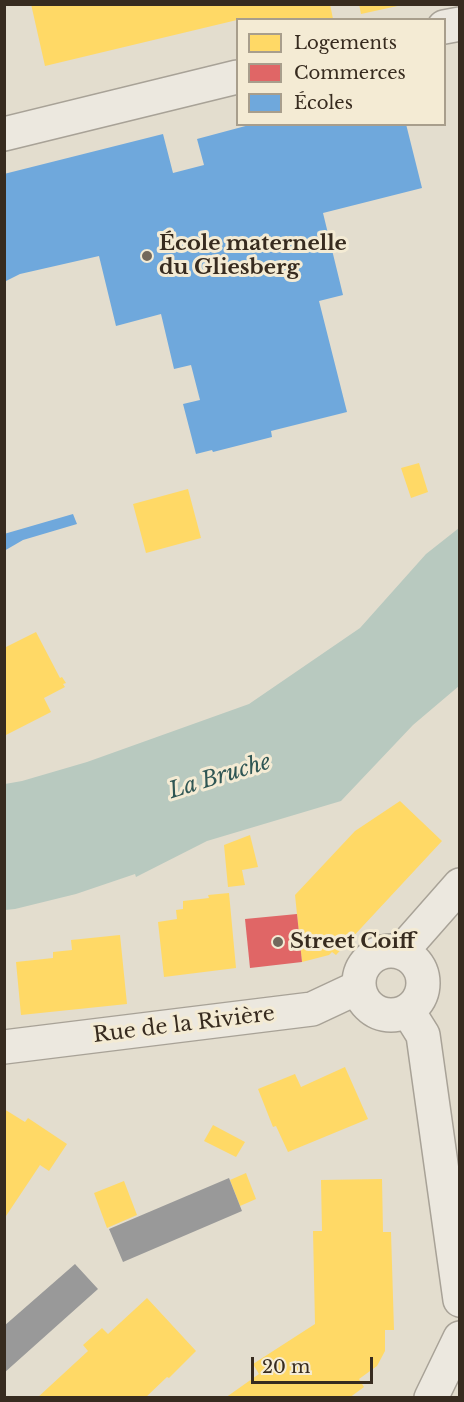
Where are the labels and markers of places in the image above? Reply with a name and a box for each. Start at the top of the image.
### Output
place label: École maternelle du Gliesberg [159,231,347,281]
marker: École maternelle du Gliesberg [140,249,154,263]
place label: Street Coiff [290,929,415,955]
marker: Street Coiff [271,935,285,949]

